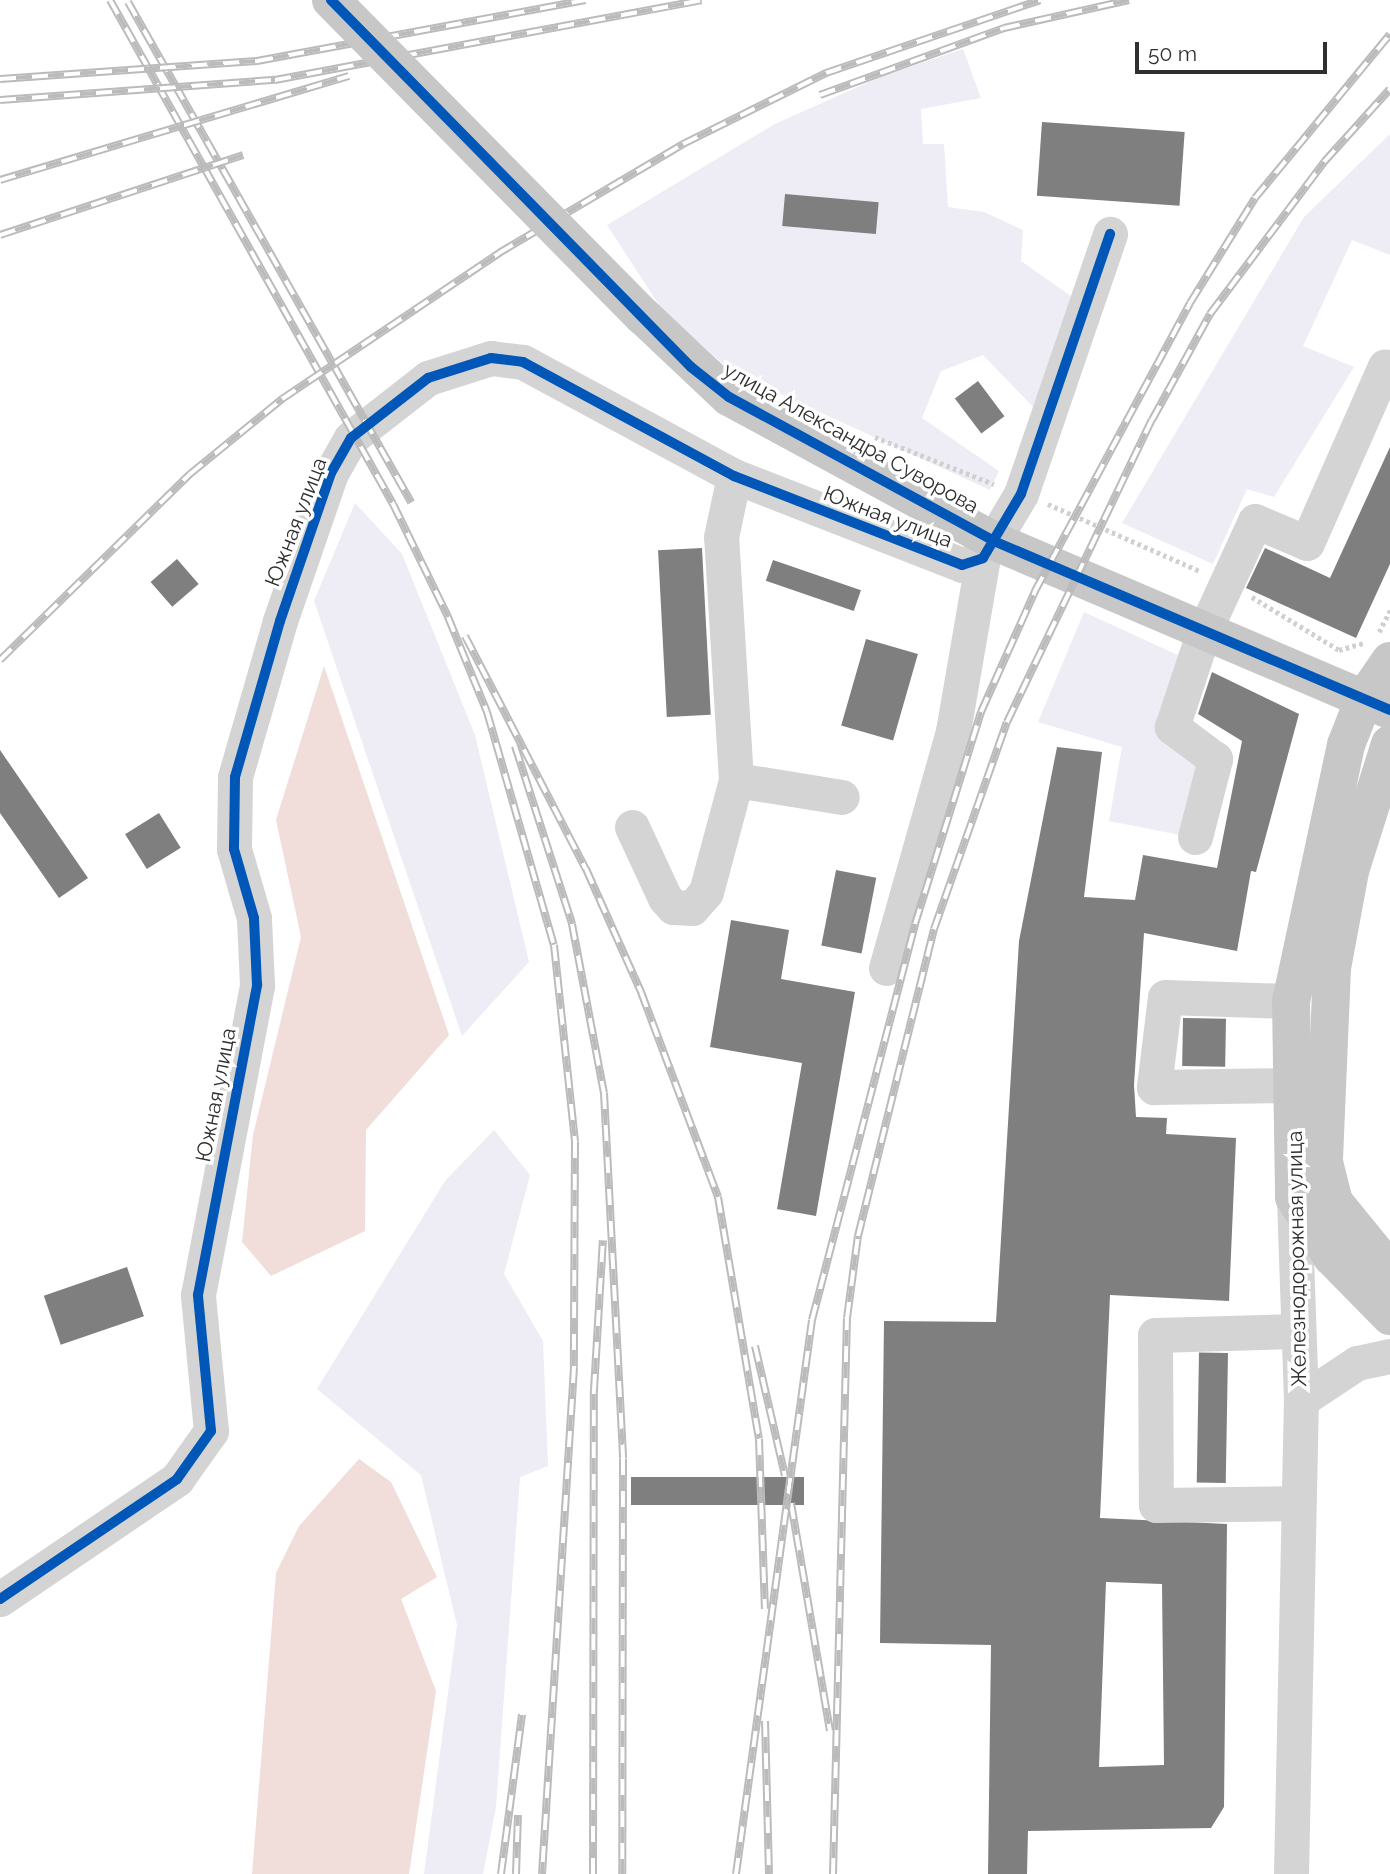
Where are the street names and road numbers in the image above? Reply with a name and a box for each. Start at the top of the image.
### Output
street label: улица Александра Суворова [719,357,983,519]
street label: Южная улица [260,454,332,590]
street label: Южная улица [820,481,956,553]
street label: Южная улица [191,1026,241,1164]
street label: Железнодорожная улица [1282,1130,1312,1388]

